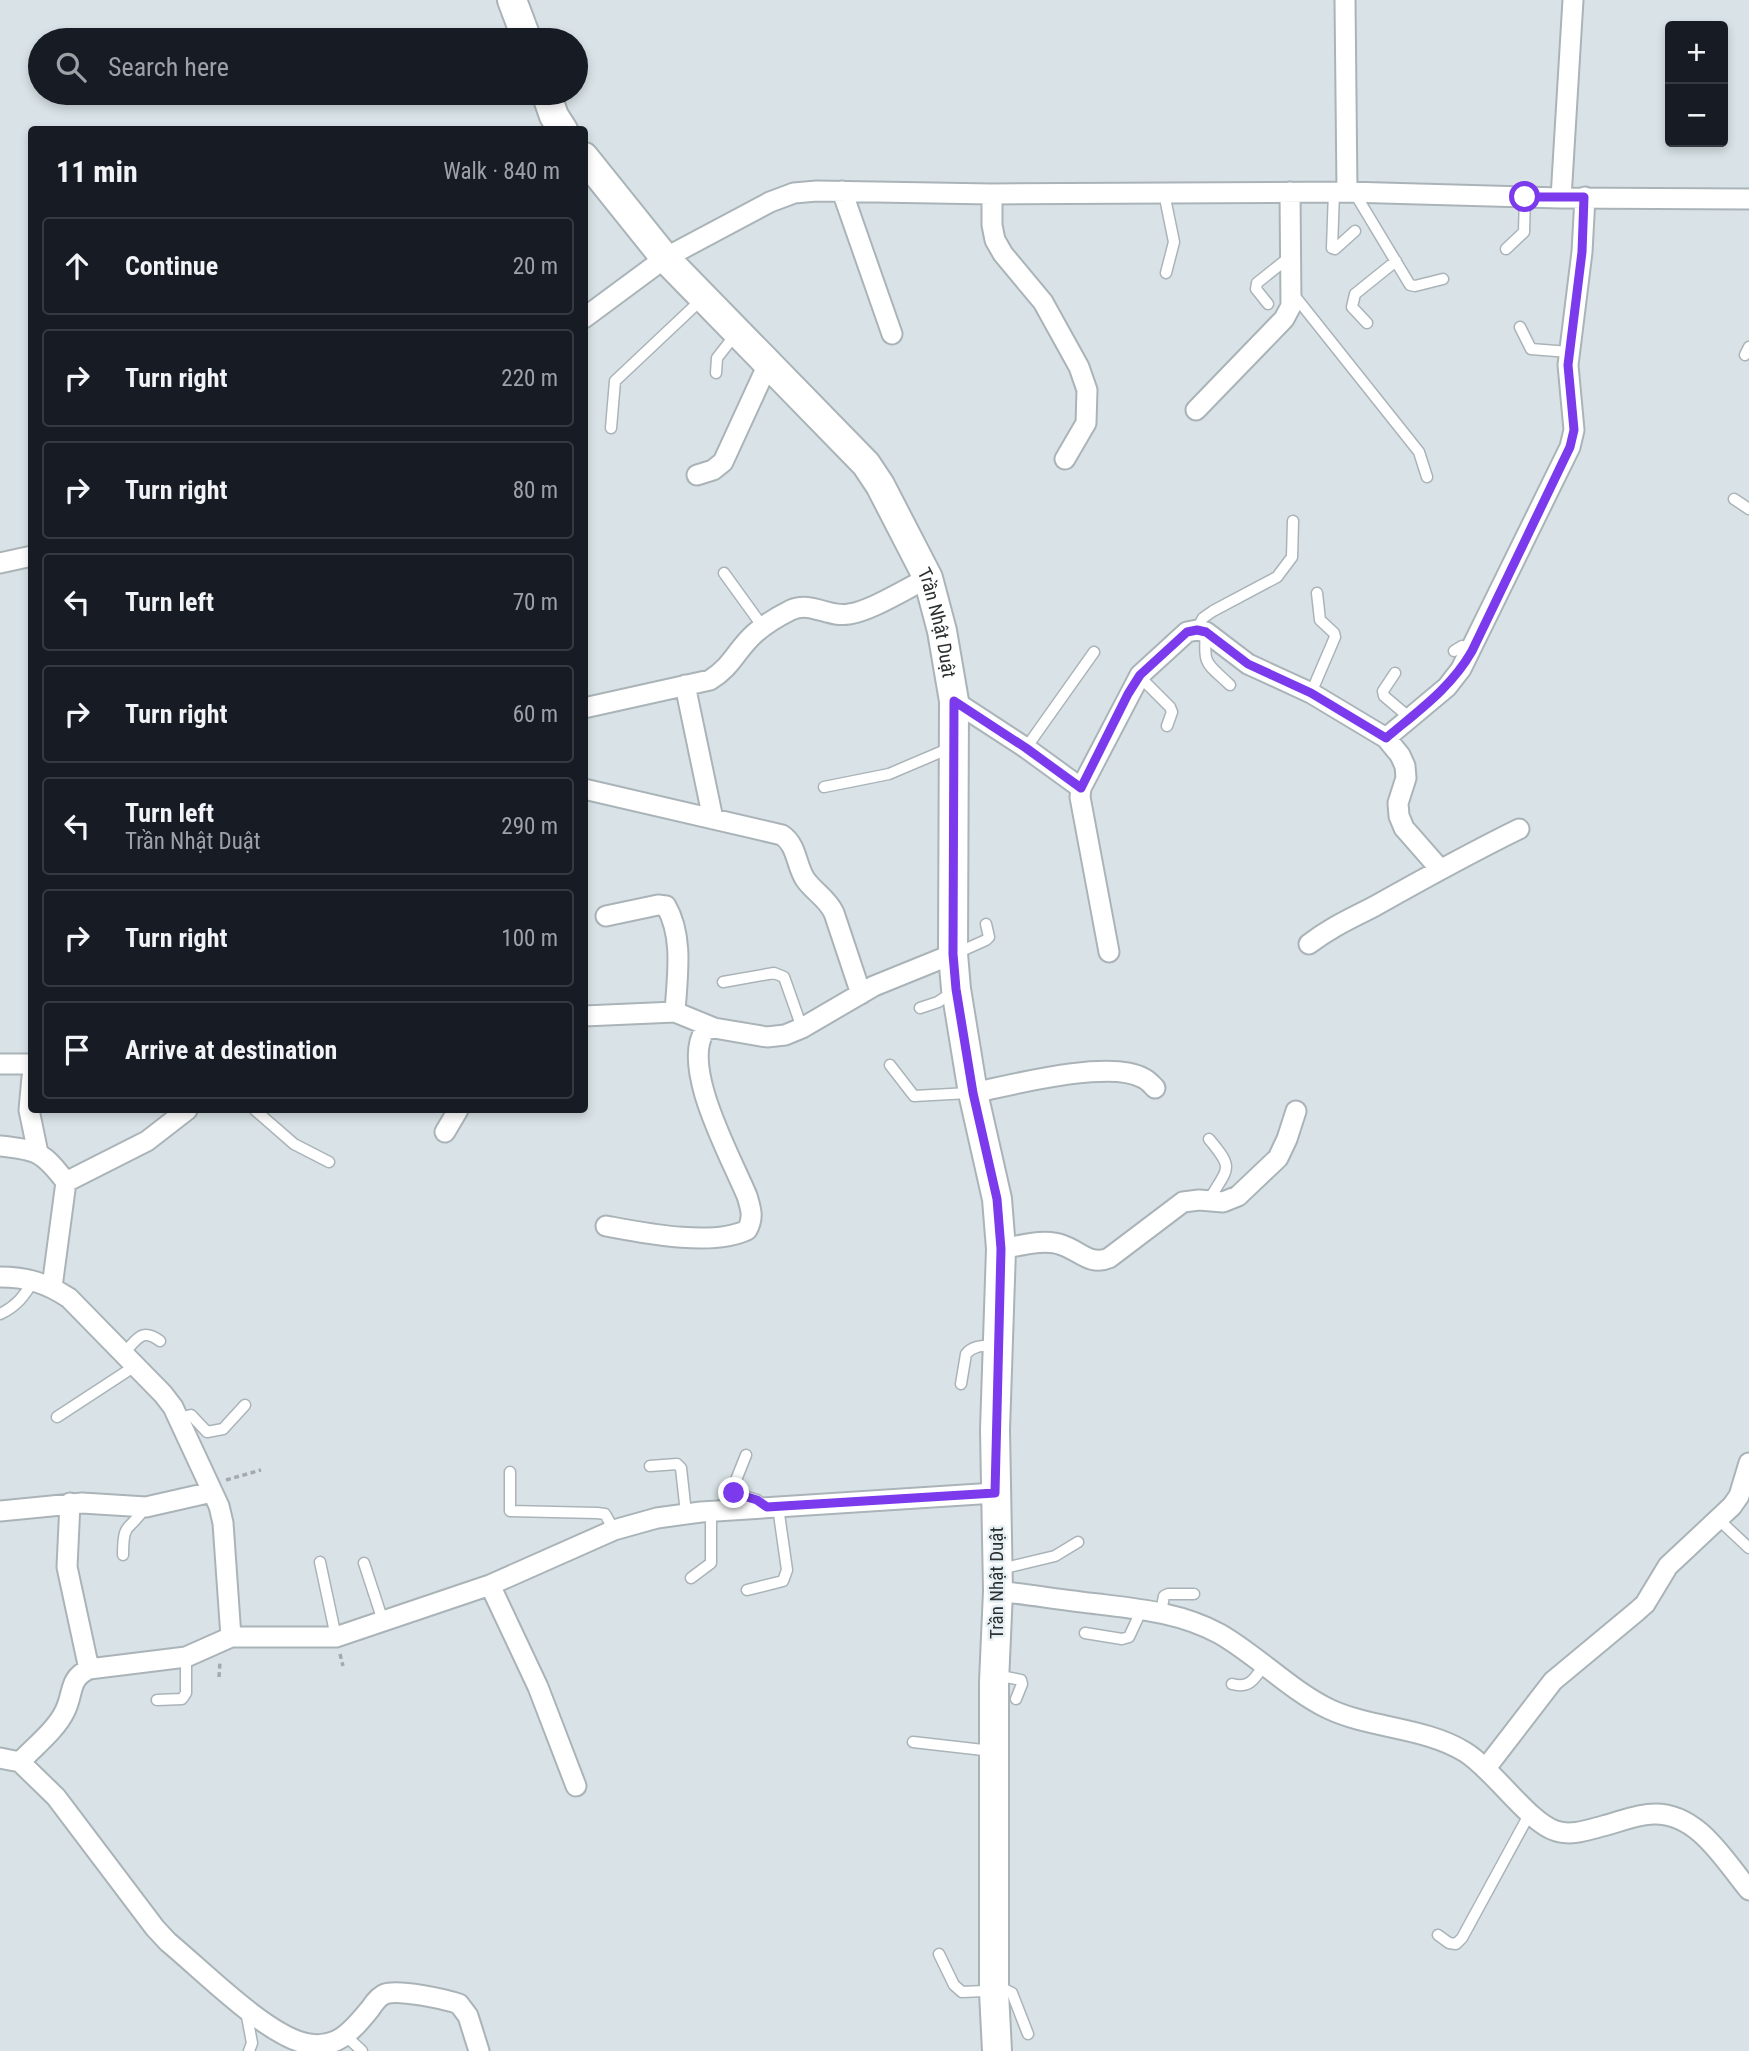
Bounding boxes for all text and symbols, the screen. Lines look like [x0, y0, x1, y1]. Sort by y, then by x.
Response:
map controls [1665, 21, 1728, 147]
button: + [1665, 21, 1728, 84]
search box [28, 28, 588, 105]
icon: search [52, 48, 90, 86]
text: Search here [108, 52, 229, 82]
button: − [1665, 84, 1728, 147]
text: 11 min [56, 154, 138, 189]
text: Walk · 840 m [443, 158, 560, 185]
route start [1509, 181, 1540, 212]
icon: ahead [58, 247, 96, 285]
text: Continue [125, 251, 218, 281]
text: 20 m [513, 253, 558, 280]
icon: right [58, 359, 96, 397]
text: Turn right [125, 363, 227, 393]
text: 220 m [501, 365, 558, 392]
icon: right [58, 471, 96, 509]
text: Turn right [125, 475, 227, 505]
text: 80 m [513, 477, 558, 504]
street label: Trần Nhật Duật [913, 564, 961, 679]
icon: left [58, 583, 96, 621]
text: Turn left [125, 587, 214, 617]
text: 70 m [513, 589, 558, 616]
icon: right [58, 695, 96, 733]
text: Turn right [125, 699, 227, 729]
text: 60 m [513, 701, 558, 728]
text: Turn left [125, 798, 214, 828]
icon: left [58, 807, 96, 845]
text: 290 m [501, 813, 558, 840]
text: Trần Nhật Duật [125, 828, 261, 855]
icon: right [58, 919, 96, 957]
text: Turn right [125, 923, 227, 953]
text: 100 m [501, 925, 558, 952]
icon: arrive [58, 1031, 96, 1069]
text: Arrive at destination [125, 1035, 337, 1065]
route end [718, 1477, 749, 1508]
street label: Trần Nhật Duật [985, 1527, 1008, 1639]

